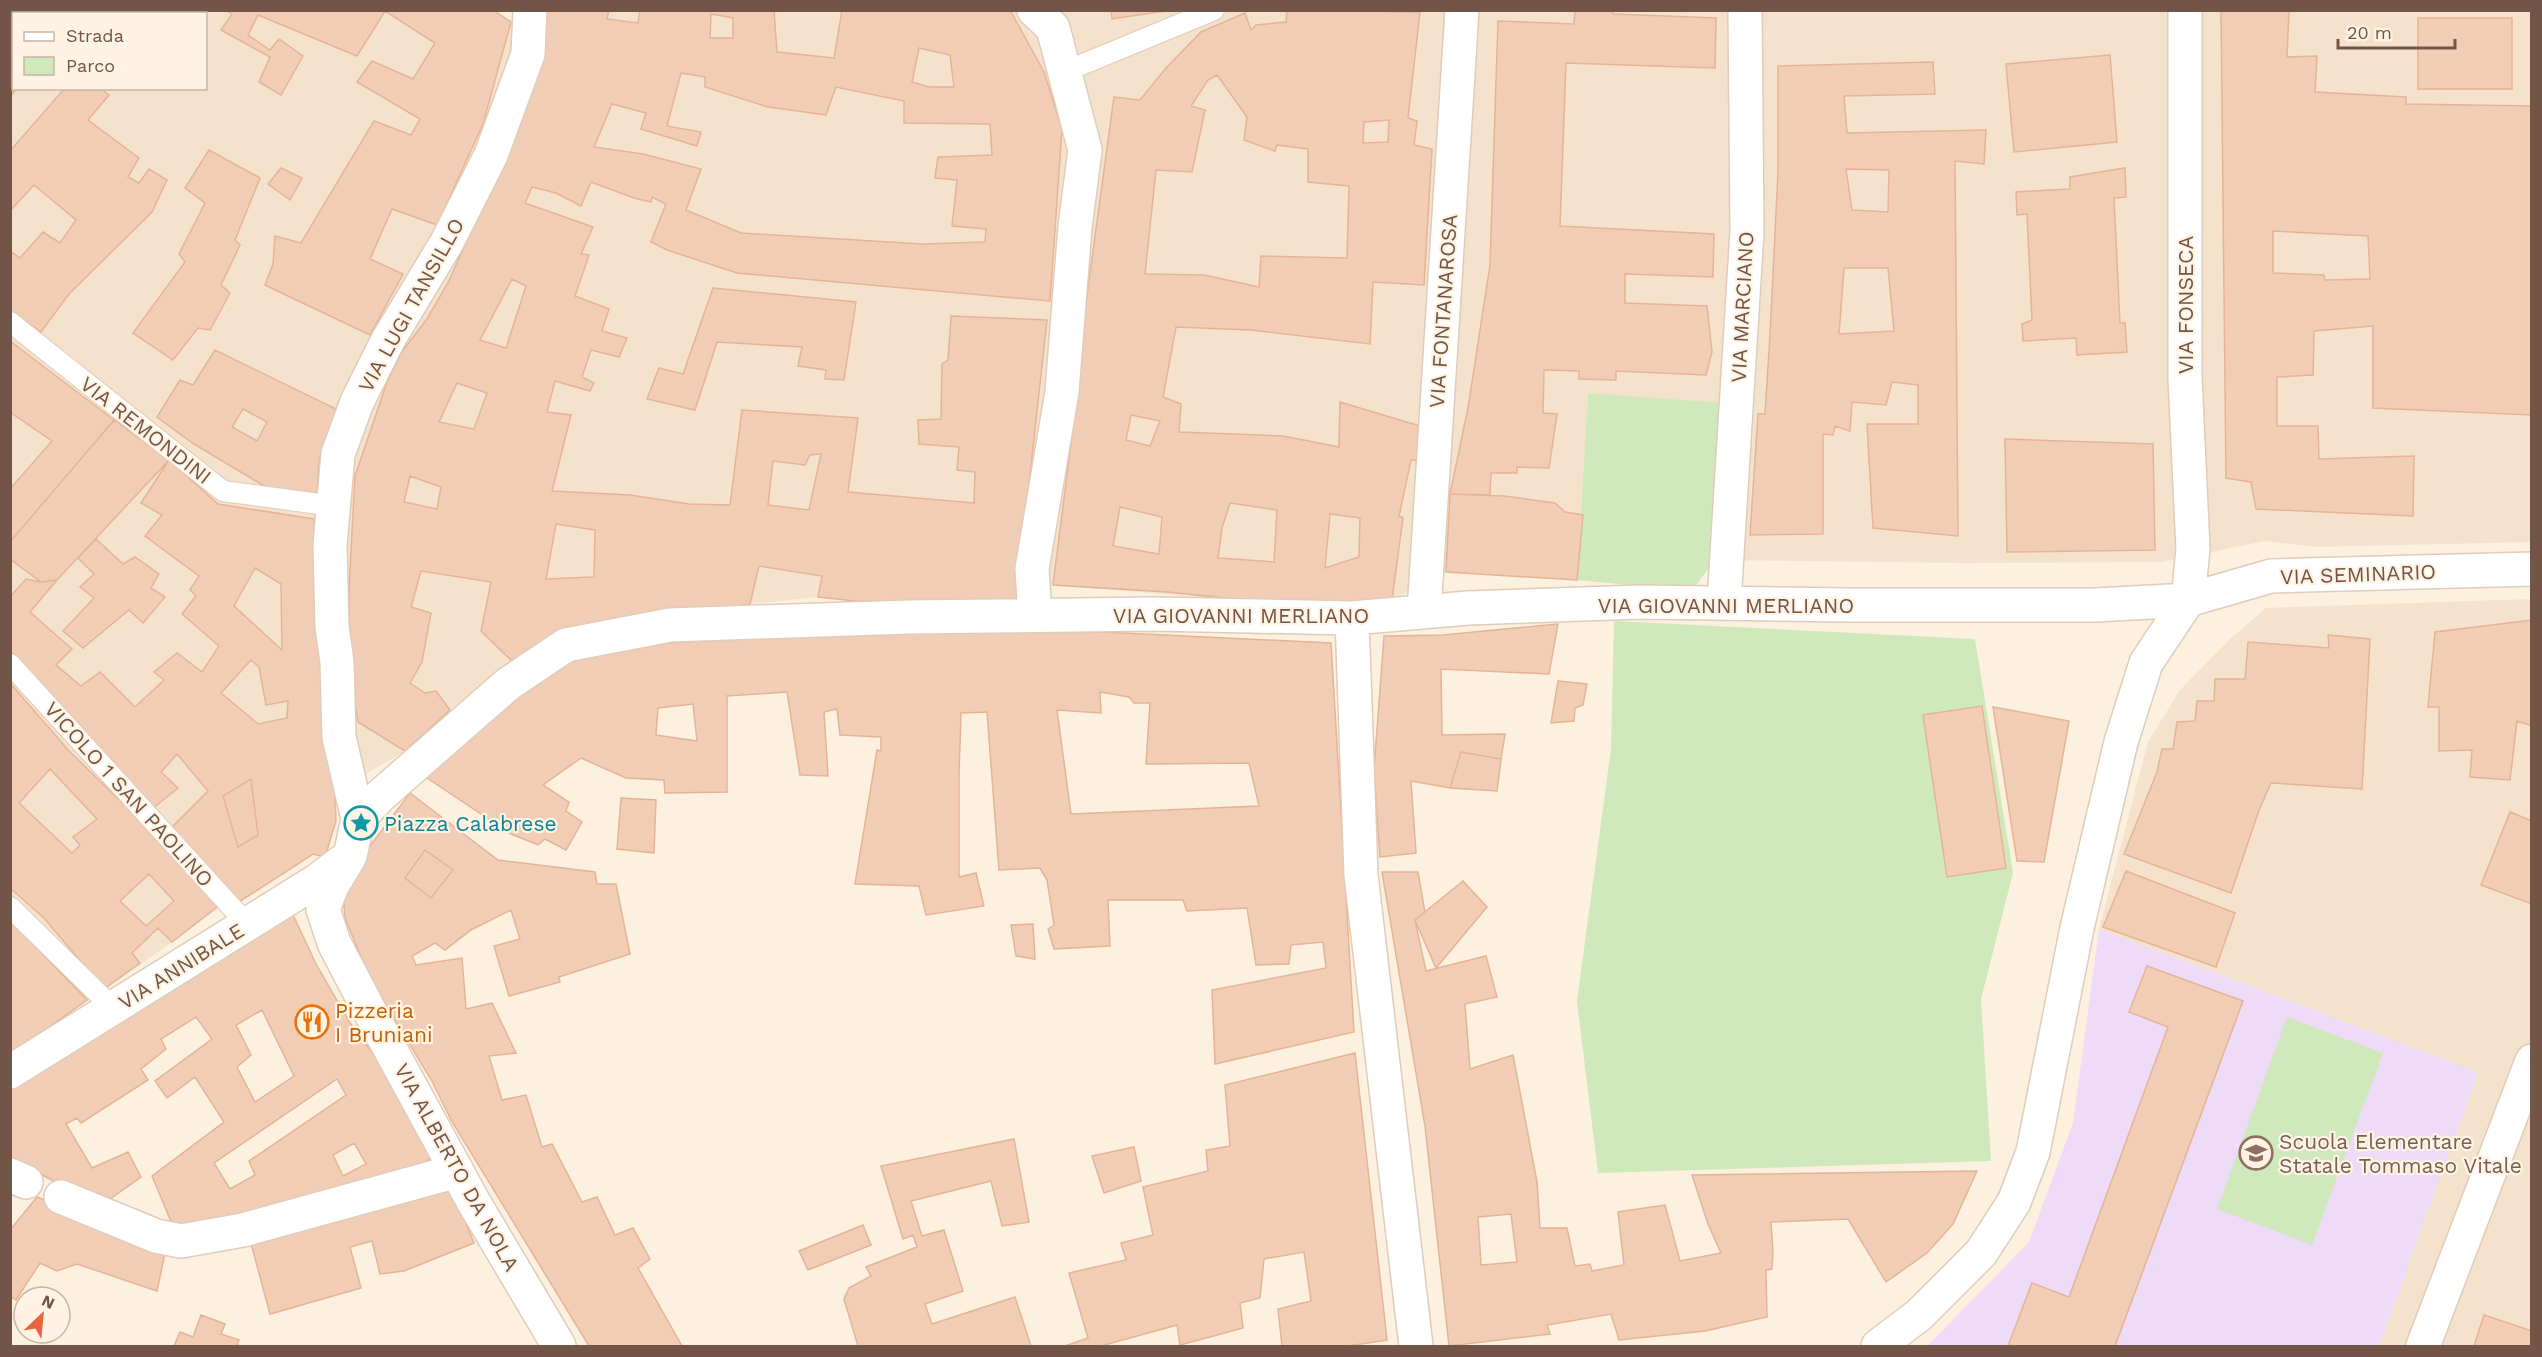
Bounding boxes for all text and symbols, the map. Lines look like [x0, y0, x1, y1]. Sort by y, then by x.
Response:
legend [12, 12, 207, 90]
scale bar [2338, 12, 2455, 50]
text: 20 m [2347, 22, 2392, 43]
text: Strada [66, 25, 124, 46]
text: Parco [66, 55, 115, 76]
street label: VIA FONTANAROSA [1424, 213, 1462, 409]
street label: VIA LUGI TANSILLO [353, 214, 469, 396]
street label: VIA MARCIANO [1726, 231, 1758, 383]
street label: VIA FONSECA [2173, 236, 2198, 374]
street label: VIA REMONDINI [75, 371, 217, 489]
street label: VIA SEMINARIO [2280, 559, 2436, 589]
street label: VIA GIOVANNI MERLIANO [1598, 593, 1854, 618]
street label: VIA GIOVANNI MERLIANO [1113, 603, 1369, 628]
street label: VICOLO 1 SAN PAOLINO [39, 696, 219, 892]
place icon: Piazza Calabrese [343, 805, 379, 841]
place label: Piazza Calabrese [384, 811, 557, 836]
street label: VIA ANNIBALE [114, 917, 248, 1015]
place label: Pizzeria I Bruniani [335, 998, 433, 1047]
restaurant icon: Pizzeria I Bruniani [294, 1004, 330, 1040]
street label: VIA ALBERTO DA NOLA [389, 1059, 525, 1275]
place label: Scuola Elementare Statale Tommaso Vitale [2279, 1129, 2522, 1178]
school or university icon: Scuola Elementare Statale Tommaso Vitale [2238, 1135, 2274, 1171]
north arrow [12, 1285, 72, 1345]
text: N [39, 1291, 58, 1313]

